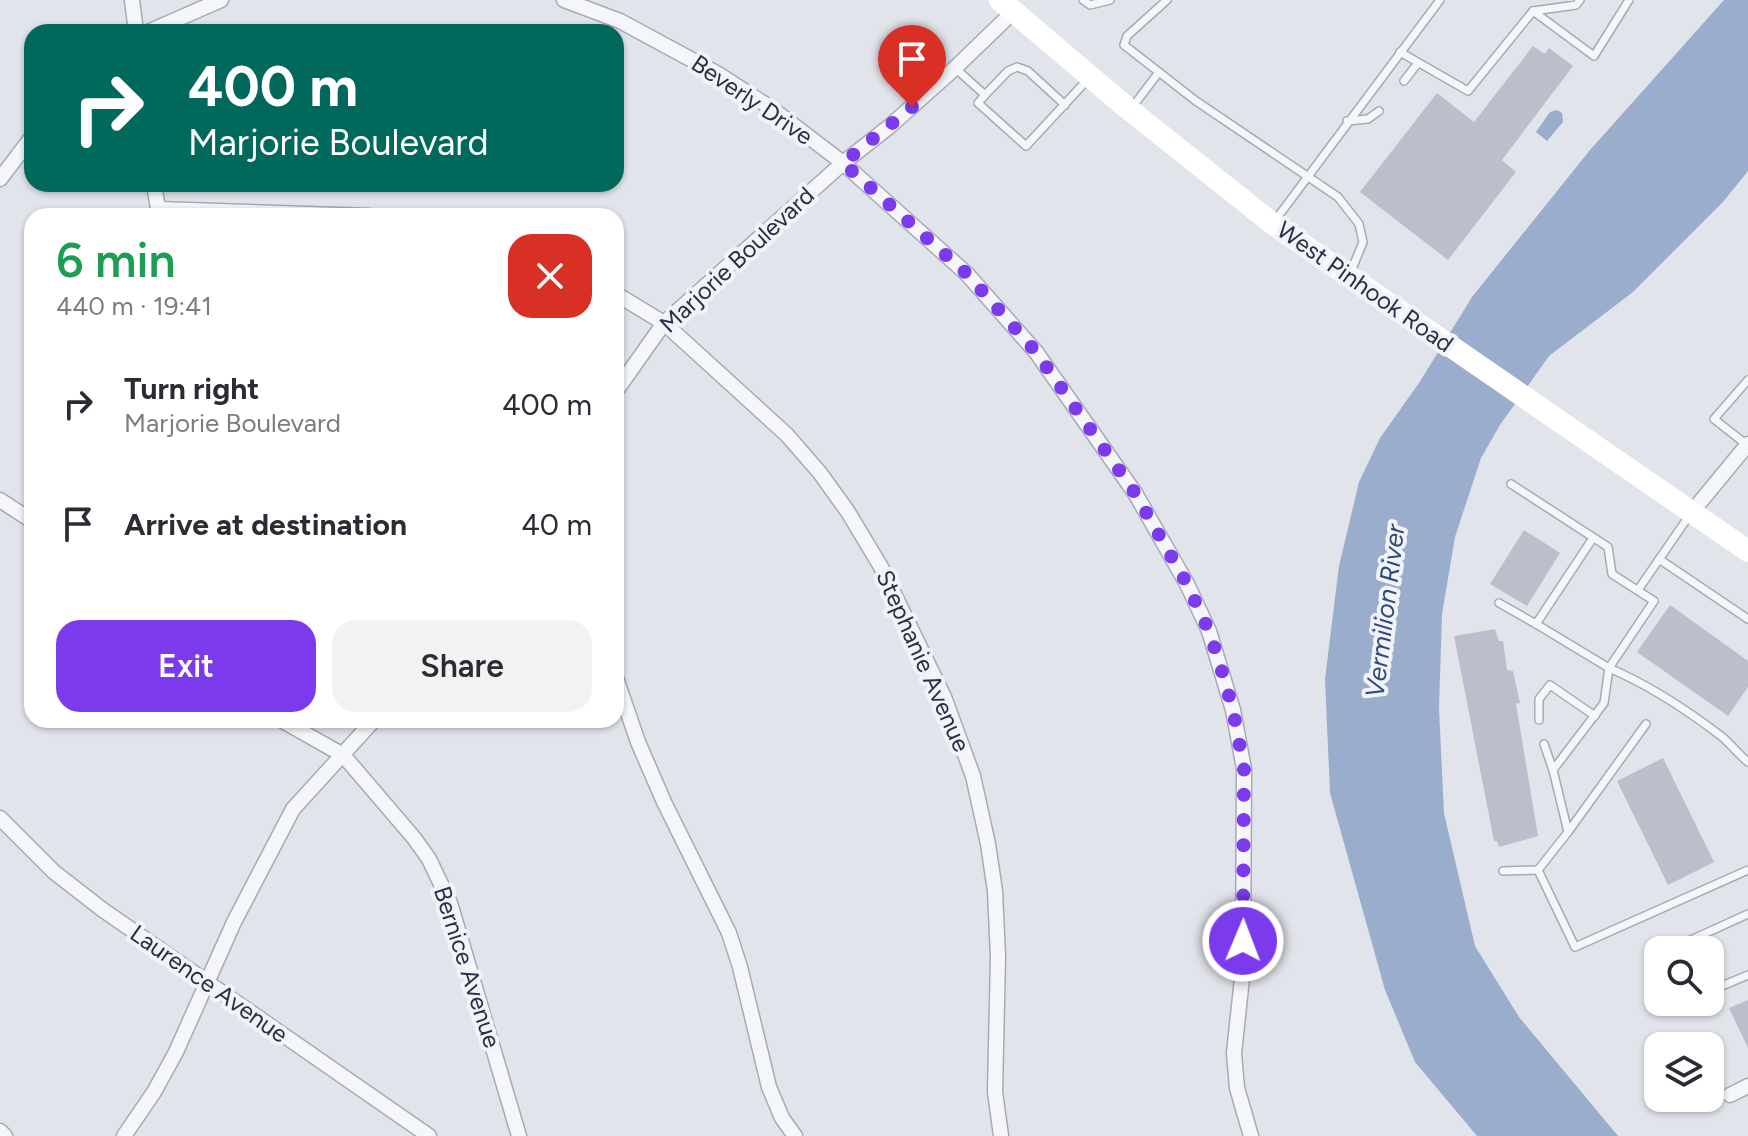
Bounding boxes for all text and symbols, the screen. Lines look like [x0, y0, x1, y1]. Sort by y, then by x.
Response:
pin [878, 25, 946, 107]
icon: arrive [890, 37, 934, 81]
street label: Beverly Drive [686, 48, 819, 151]
text: 400 m [188, 53, 358, 120]
icon: right [56, 56, 160, 160]
text: Marjorie Boulevard [188, 121, 489, 164]
street label: Marjorie Boulevard [653, 181, 820, 339]
street label: West Pinhook Road [1272, 215, 1459, 358]
text: 6 min [56, 231, 176, 289]
button: close [508, 234, 592, 318]
text: 440 m · 19:41 [56, 290, 212, 322]
text: Turn right [124, 370, 259, 407]
icon: right [56, 382, 100, 426]
text: 400 m [502, 386, 592, 423]
text: Marjorie Boulevard [124, 407, 341, 439]
icon: arrive [56, 502, 100, 546]
text: Arrive at destination [124, 506, 407, 543]
text: 40 m [521, 506, 592, 543]
water label: Vermilion River [1358, 521, 1412, 700]
street label: Stephanie Avenue [870, 565, 977, 756]
button: Exit [56, 620, 316, 712]
button: Share [332, 620, 592, 712]
street label: Bernice Avenue [428, 882, 507, 1051]
position arrow [1201, 899, 1285, 983]
street label: Laurence Avenue [125, 918, 294, 1049]
map controls [1644, 936, 1724, 1112]
button: search [1644, 936, 1724, 1016]
button: layers [1644, 1032, 1724, 1112]

